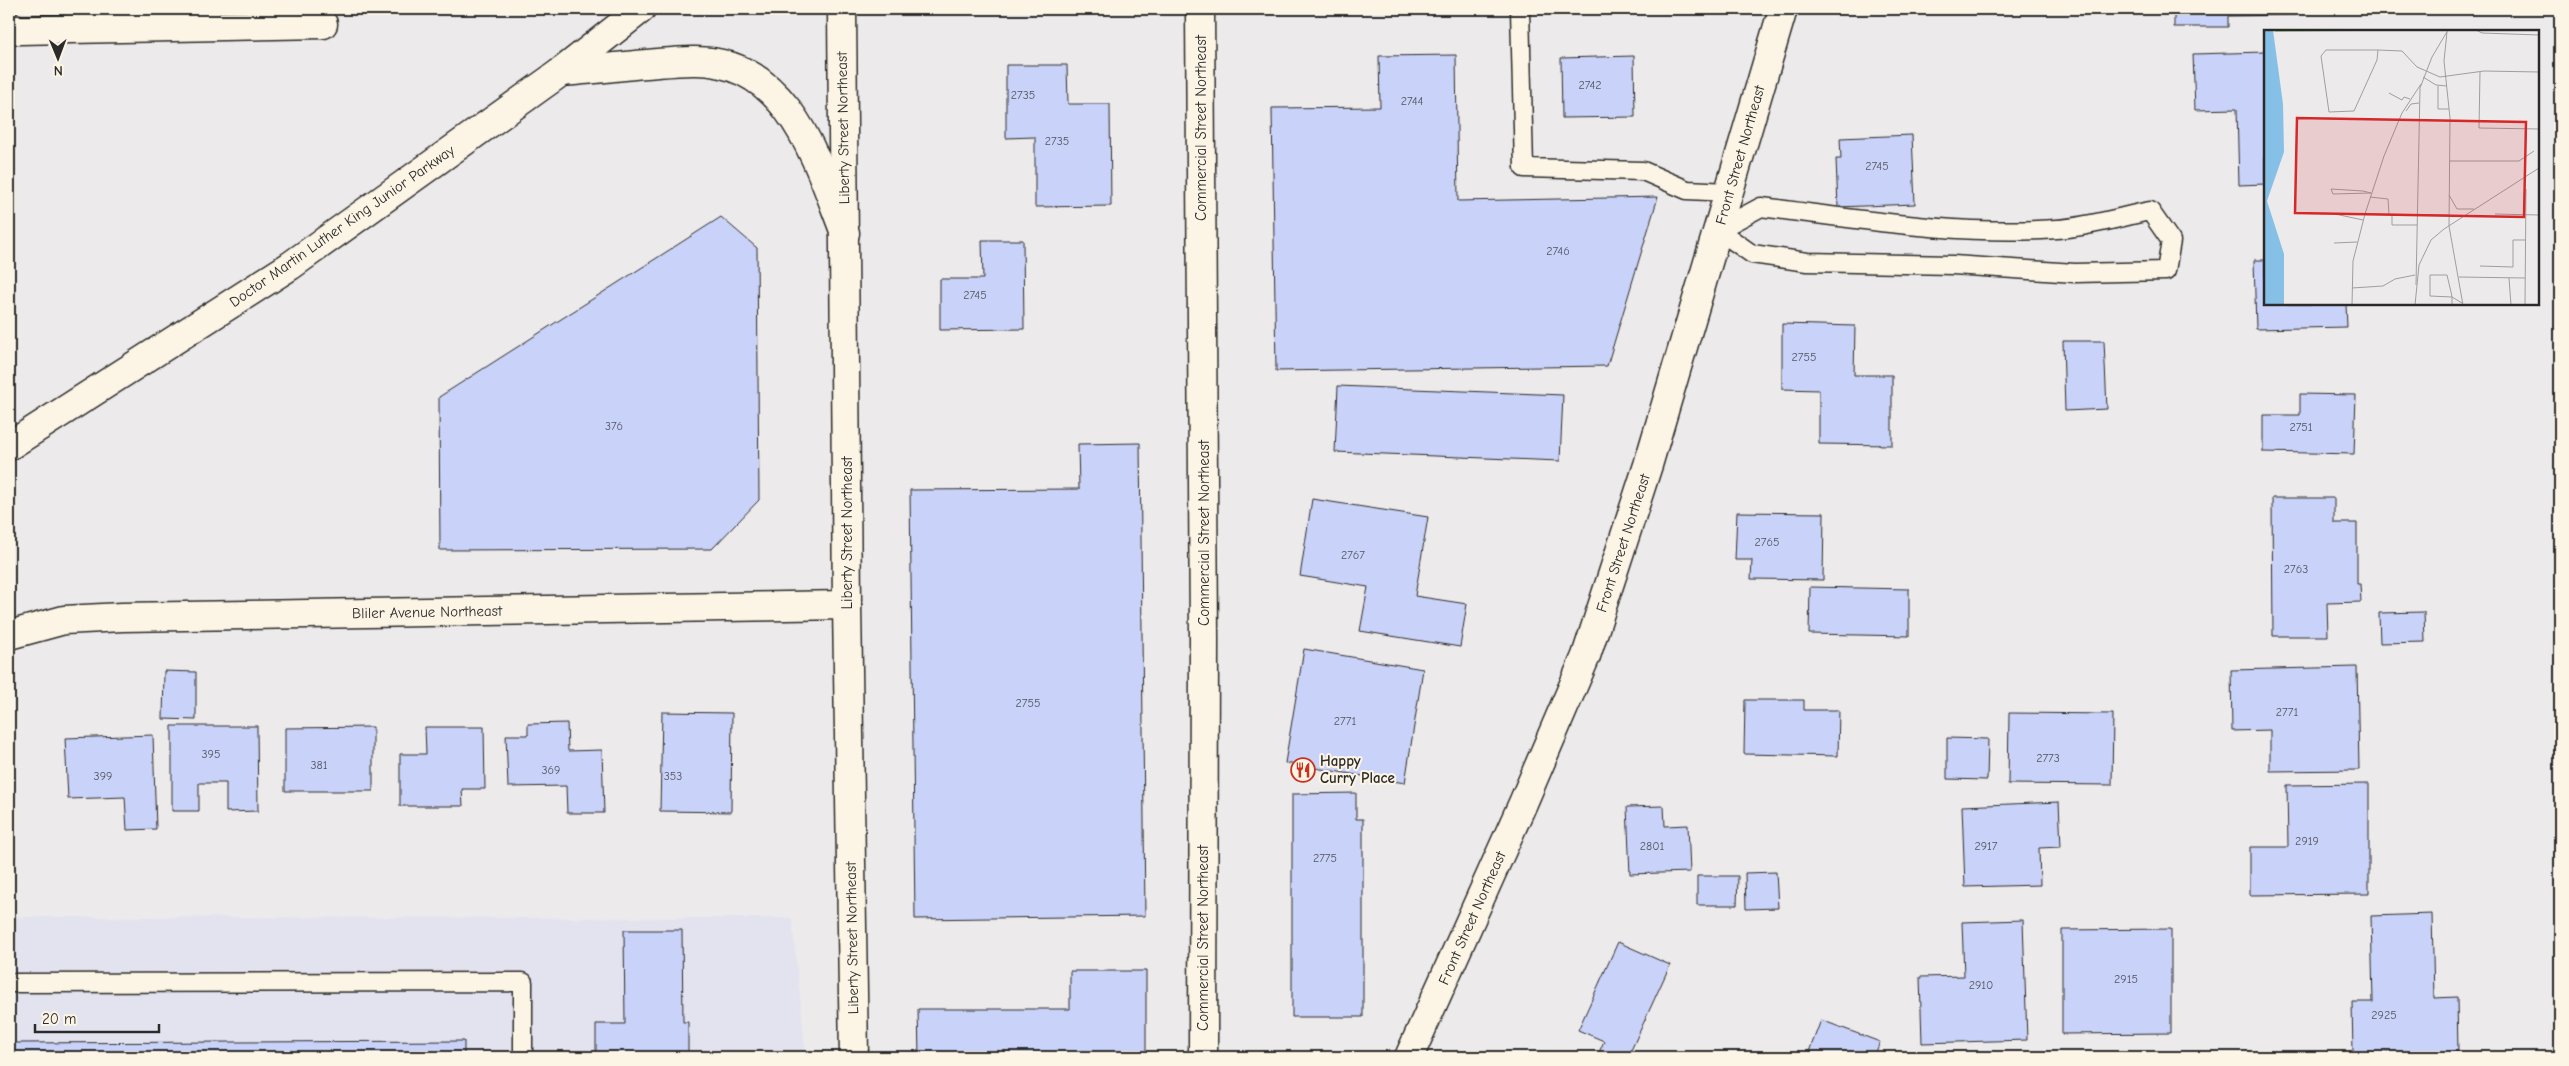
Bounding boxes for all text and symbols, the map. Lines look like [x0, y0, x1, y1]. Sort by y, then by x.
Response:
inset map [2264, 30, 2539, 305]
north arrow [32, 32, 82, 82]
street label: Commercial Street Northeast [1192, 34, 1210, 221]
street label: Liberty Street Northeast [833, 51, 853, 205]
text: N [54, 62, 63, 79]
house number: 2742 [1578, 78, 1602, 92]
street label: Front Street Northeast [1711, 82, 1769, 227]
house number: 2735 [1011, 88, 1035, 102]
house number: 2744 [1401, 94, 1423, 108]
house number: 2735 [1045, 134, 1069, 148]
street label: Doctor Martin Luther King Junior Parkway [226, 141, 458, 311]
house number: 2745 [1865, 159, 1889, 173]
house number: 2746 [1546, 244, 1570, 258]
house number: 2745 [963, 288, 987, 302]
house number: 2755 [1792, 350, 1816, 364]
house number: 376 [605, 419, 623, 433]
house number: 2751 [2289, 420, 2313, 434]
street label: Commercial Street Northeast [1195, 439, 1213, 626]
street label: Liberty Street Northeast [838, 456, 856, 609]
street label: Front Street Northeast [1592, 471, 1654, 614]
house number: 2765 [1755, 535, 1779, 549]
house number: 2767 [1341, 548, 1365, 562]
house number: 2763 [2284, 562, 2308, 576]
street label: Bliler Avenue Northeast [352, 602, 503, 622]
house number: 2755 [1016, 696, 1040, 710]
house number: 2771 [2276, 705, 2298, 719]
house number: 2771 [1334, 714, 1356, 728]
house number: 395 [202, 747, 220, 761]
house number: 2773 [2036, 751, 2060, 765]
place label: Happy Curry Place [1320, 752, 1395, 787]
restaurant icon: Happy Curry Place [1290, 757, 1316, 783]
house number: 381 [310, 758, 328, 772]
house number: 369 [542, 763, 560, 777]
house number: 399 [94, 769, 112, 783]
house number: 353 [664, 769, 682, 783]
house number: 2919 [2295, 834, 2319, 848]
house number: 2801 [1640, 839, 1664, 853]
house number: 2917 [1974, 839, 1998, 853]
street label: Commercial Street Northeast [1194, 844, 1212, 1031]
street label: Front Street Northeast [1434, 848, 1510, 988]
house number: 2775 [1313, 851, 1337, 865]
street label: Liberty Street Northeast [842, 861, 862, 1015]
house number: 2915 [2114, 972, 2138, 986]
house number: 2910 [1969, 978, 1993, 992]
scale bar [35, 1001, 159, 1033]
house number: 2925 [2371, 1008, 2397, 1022]
text: 20 m [42, 1010, 76, 1028]

